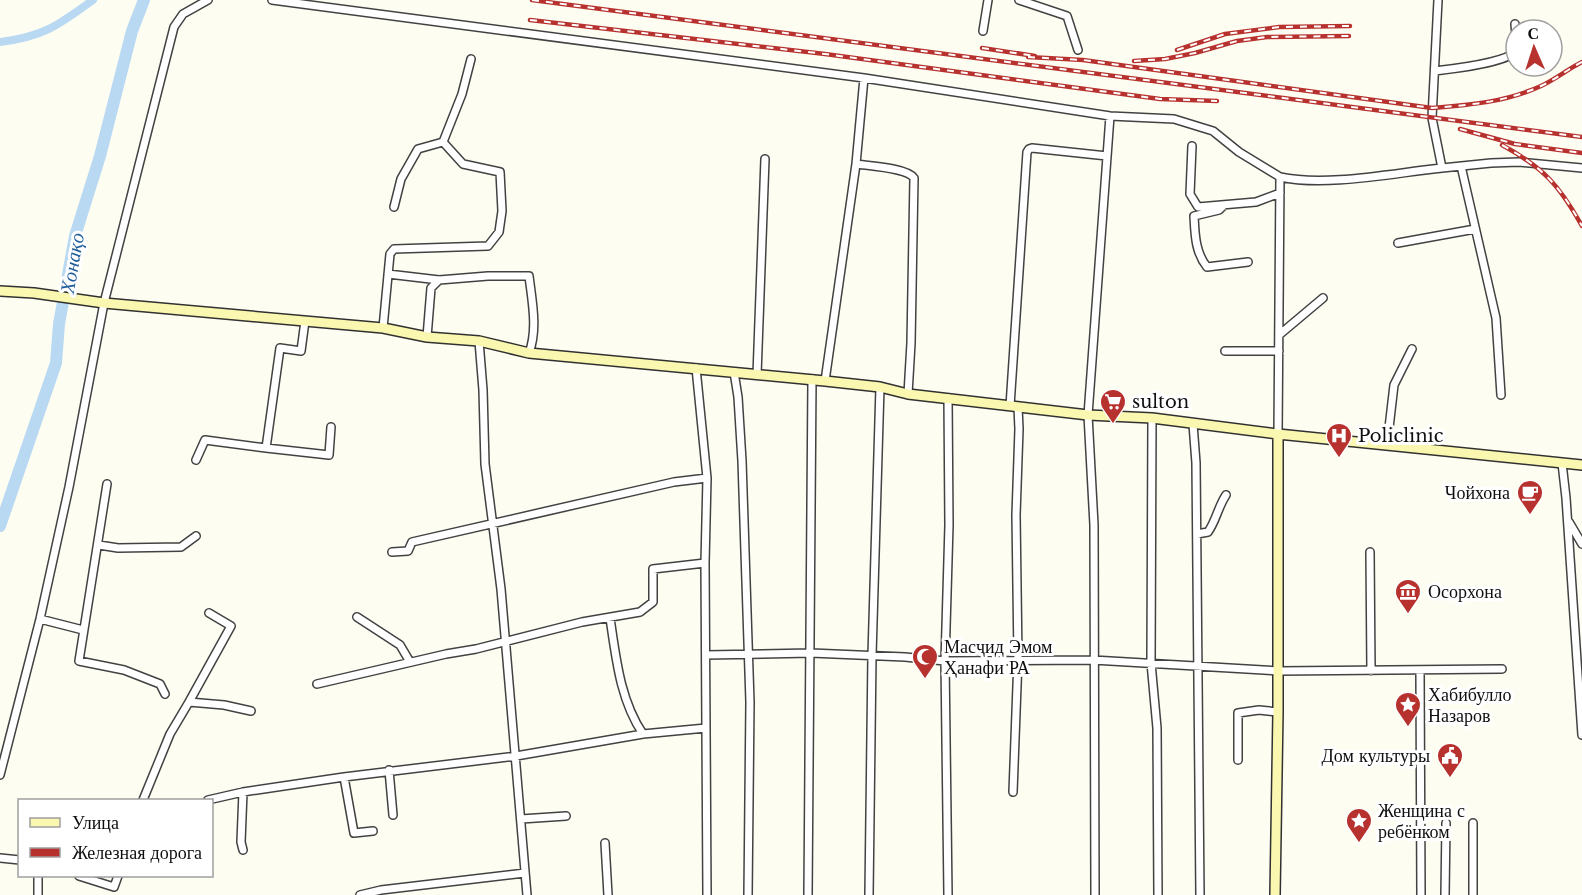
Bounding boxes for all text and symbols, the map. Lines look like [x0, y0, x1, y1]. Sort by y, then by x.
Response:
north arrow [1504, 18, 1564, 78]
text: С [1527, 23, 1540, 43]
water label: Хонақо [55, 231, 89, 296]
supermarket icon: sulton [1098, 387, 1128, 425]
place label: sulton [1132, 391, 1189, 413]
hospital icon: Policlinic [1324, 421, 1354, 459]
place label: Policlinic [1358, 425, 1444, 447]
cafe icon: Чойхона [1515, 478, 1545, 516]
place label: Чойхона [1445, 482, 1510, 504]
museum icon: Осорхона [1393, 577, 1423, 615]
place label: Осорхона [1428, 581, 1502, 603]
place label: Масҷид Эмом Ҳанафи РА [944, 636, 1052, 679]
mosque icon: Масҷид Эмом Ҳанафи РА [910, 642, 940, 680]
place label: Хабибулло Назаров [1428, 684, 1511, 727]
place icon: Хабибулло Назаров [1393, 690, 1423, 728]
public building icon: Дом культуры [1435, 741, 1465, 779]
place label: Дом культуры [1322, 745, 1430, 767]
legend [18, 799, 213, 877]
place label: Женщина с ребёнком [1378, 800, 1465, 843]
place icon: Женщина с ребёнком [1344, 806, 1374, 844]
text: Улица [72, 812, 119, 834]
text: Железная дорога [72, 842, 202, 864]

